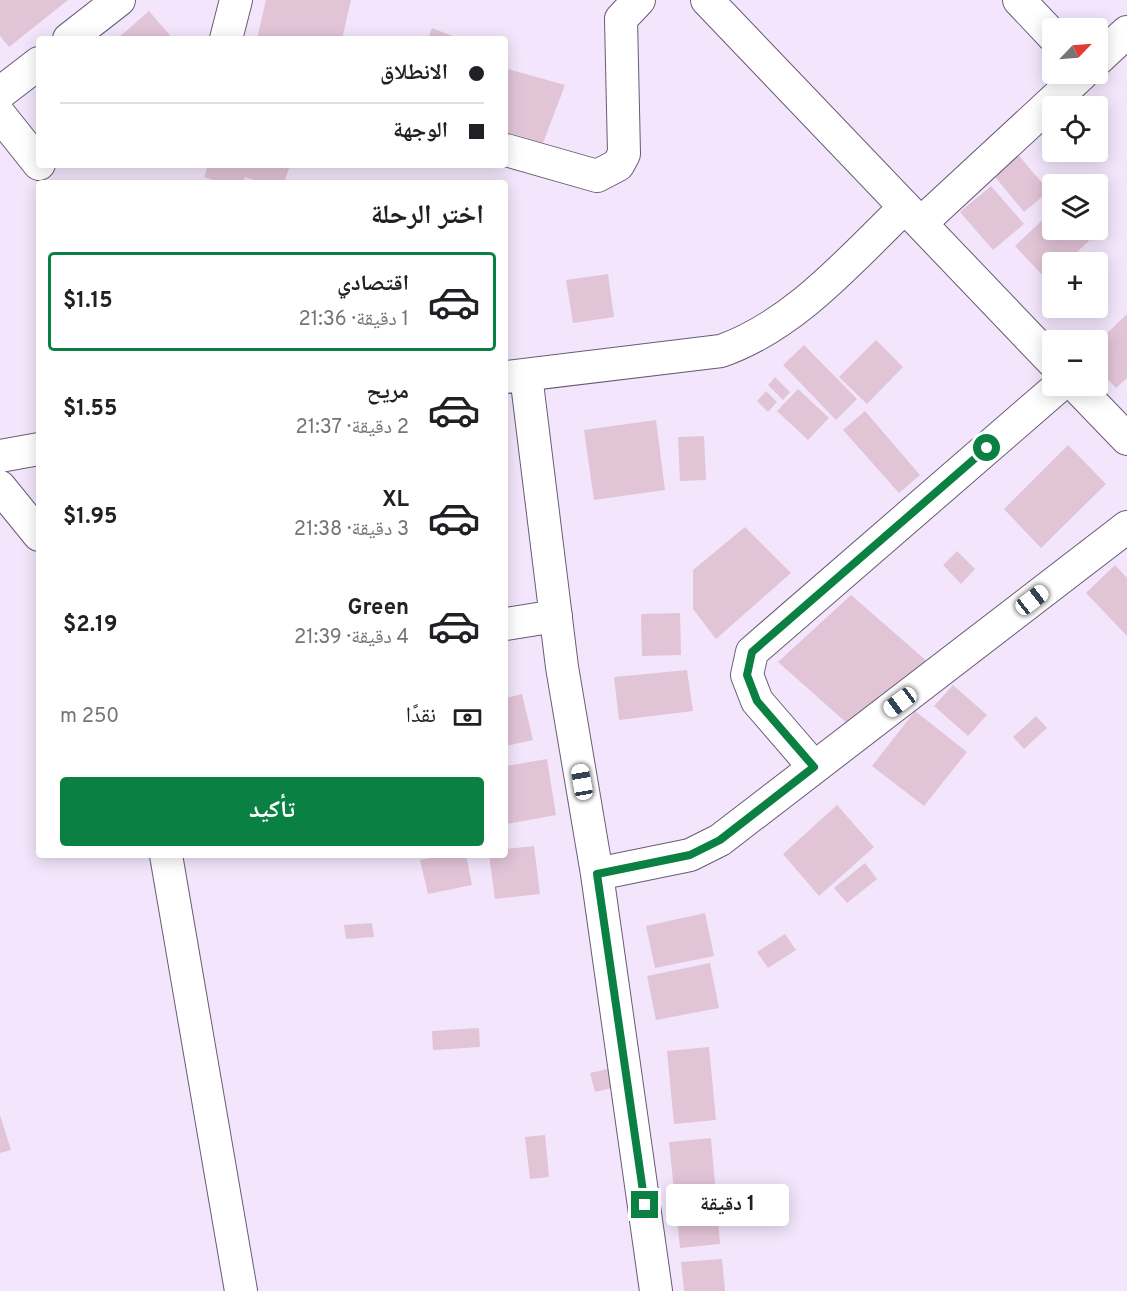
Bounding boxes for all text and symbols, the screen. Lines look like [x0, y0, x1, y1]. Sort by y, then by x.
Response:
north arrow [1042, 18, 1108, 84]
map controls [1042, 18, 1108, 396]
text: الانطلاق [380, 60, 448, 87]
button: locate [1042, 96, 1108, 162]
text: الوجهة [393, 118, 448, 145]
button: layers [1042, 174, 1108, 240]
text: اختر الرحلة [371, 199, 484, 233]
button: + [1042, 252, 1108, 318]
text: اقتصادي [337, 271, 409, 298]
icon: car [427, 275, 481, 329]
text: $1.15 [63, 288, 113, 315]
text: 1 دقيقة · 21:36 [299, 307, 409, 333]
button: − [1042, 330, 1108, 396]
text: مريح [366, 379, 409, 406]
icon: car [427, 383, 481, 437]
text: $1.55 [63, 396, 117, 423]
text: 2 دقيقة · 21:37 [296, 415, 409, 441]
route start [973, 434, 1000, 461]
text: XL [382, 487, 409, 514]
icon: car [427, 491, 481, 545]
text: $1.95 [63, 504, 118, 531]
text: 3 دقيقة · 21:38 [294, 517, 409, 543]
car [1012, 582, 1052, 618]
text: Green [347, 595, 409, 622]
icon: car [427, 599, 481, 653]
text: $2.19 [63, 612, 117, 639]
text: 4 دقيقة · 21:39 [294, 625, 409, 651]
car [880, 684, 920, 720]
icon: cash [451, 701, 484, 734]
text: نقدًا [406, 703, 436, 730]
text: 250 m [60, 704, 119, 730]
car [570, 763, 594, 801]
button: تأكيد [60, 777, 484, 846]
callout: 1 دقيقة [666, 1184, 789, 1226]
route end [631, 1191, 658, 1218]
text: 1 دقيقة [700, 1192, 755, 1218]

